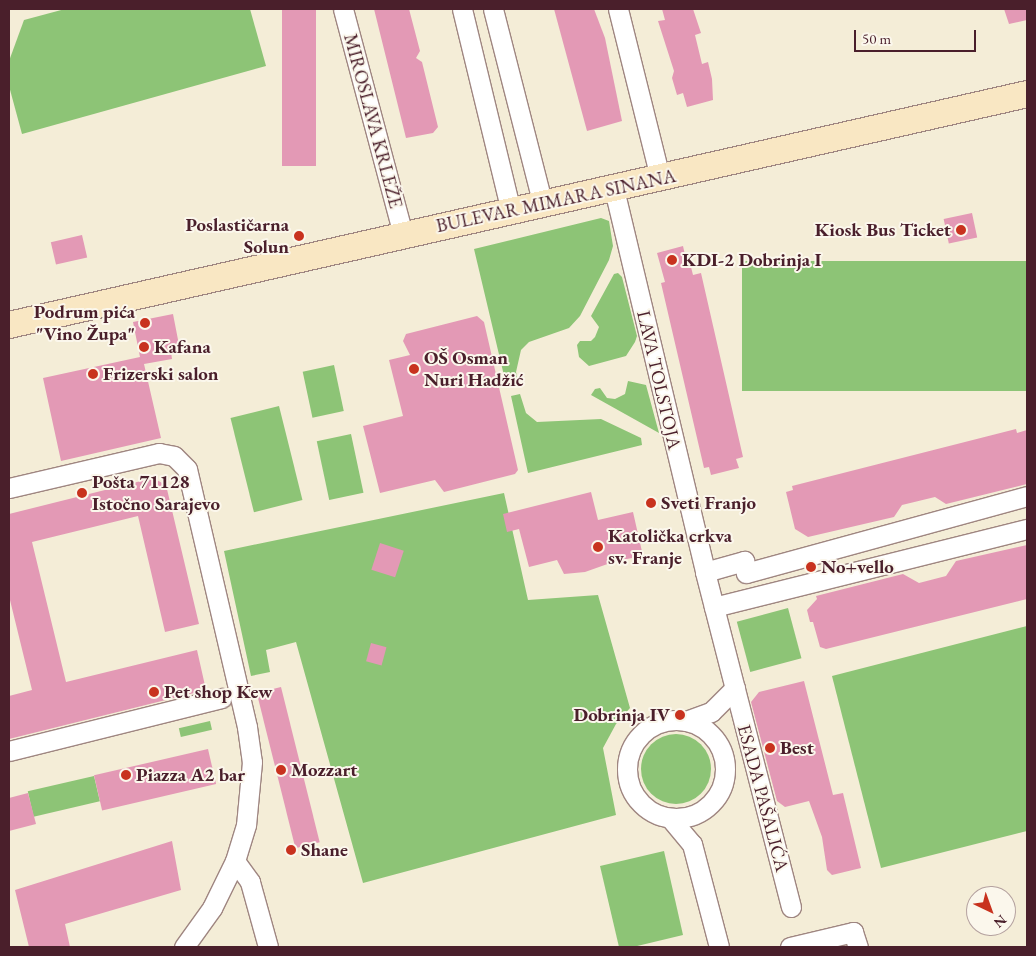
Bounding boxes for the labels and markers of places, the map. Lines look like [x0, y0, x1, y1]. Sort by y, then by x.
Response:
place label: Poslastičarna Solun [186, 214, 289, 258]
place label: Kiosk Bus Ticket [815, 219, 951, 241]
marker: Kiosk Bus Ticket [955, 224, 967, 236]
marker: Poslastičarna Solun [293, 230, 305, 242]
place label: KDI-2 Dobrinja I [682, 249, 821, 271]
marker: KDI-2 Dobrinja I [666, 254, 678, 266]
place label: Podrum pića "Vino Župa" [34, 301, 135, 345]
marker: Podrum pića "Vino Župa" [139, 317, 151, 329]
place label: Kafana [154, 336, 211, 358]
marker: Kafana [138, 341, 150, 353]
place label: OŠ Osman Nuri Hadžić [424, 347, 524, 391]
place label: Frizerski salon [103, 363, 219, 385]
marker: OŠ Osman Nuri Hadžić [408, 363, 420, 375]
marker: Frizerski salon [87, 368, 99, 380]
place label: Pošta 71128 Istočno Sarajevo [92, 471, 220, 515]
marker: Pošta 71128 Istočno Sarajevo [76, 487, 88, 499]
place label: Sveti Franjo [661, 492, 756, 514]
marker: Sveti Franjo [645, 497, 657, 509]
place label: Katolička crkva sv. Franje [608, 525, 732, 569]
marker: Katolička crkva sv. Franje [592, 541, 604, 553]
place label: No+vello [821, 556, 894, 578]
marker: No+vello [805, 561, 817, 573]
place label: Pet shop Kew [164, 681, 273, 703]
marker: Pet shop Kew [148, 686, 160, 698]
place label: Dobrinja IV [574, 704, 670, 726]
marker: Dobrinja IV [674, 709, 686, 721]
place label: Best [780, 737, 814, 759]
marker: Best [764, 742, 776, 754]
place label: Mozzart [291, 759, 357, 781]
place label: Piazza A2 bar [136, 764, 245, 786]
marker: Mozzart [275, 764, 287, 776]
marker: Piazza A2 bar [120, 769, 132, 781]
place label: Shane [301, 839, 348, 861]
marker: Shane [285, 844, 297, 856]

